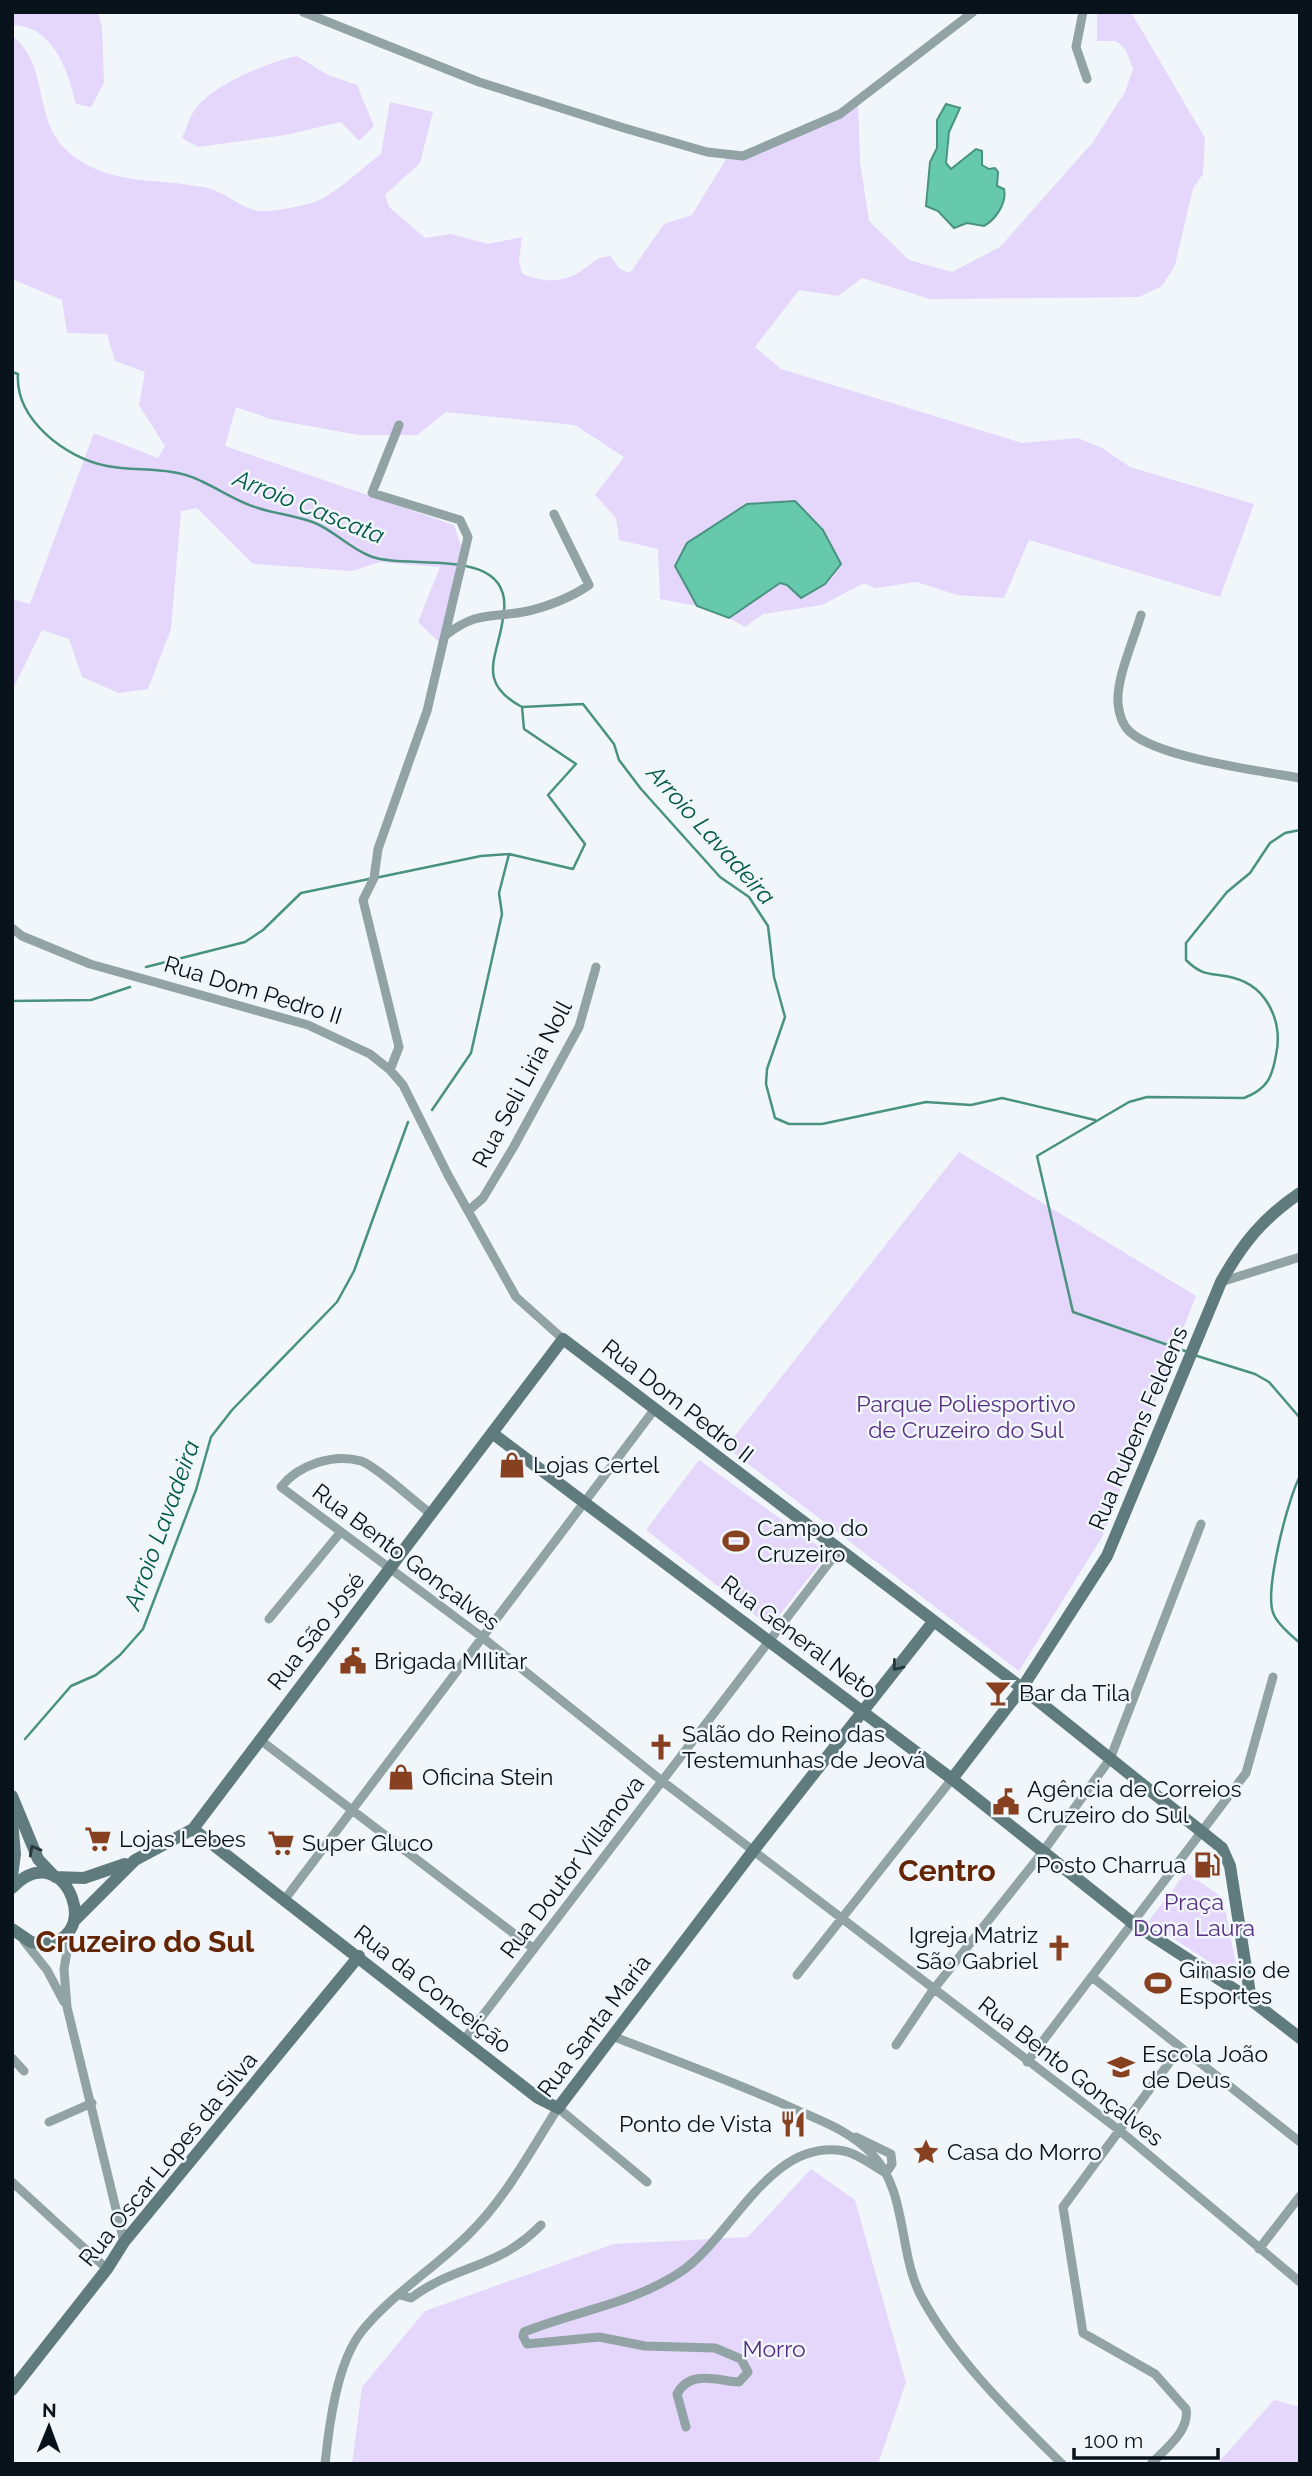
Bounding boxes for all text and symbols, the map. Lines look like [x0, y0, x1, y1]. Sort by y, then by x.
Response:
water label: Arroio Cascata [228, 462, 389, 550]
water label: Arroio Lavadeira [640, 757, 782, 911]
street label: Rua Dom Pedro II [161, 950, 345, 1029]
street label: Rua Seli Liria Noll [466, 995, 577, 1172]
street label: Rua Rubens Feldens [1082, 1322, 1193, 1534]
street label: Rua Dom Pedro II [597, 1333, 759, 1468]
park label: Parque Poliesportivo de Cruzeiro do Sul [856, 1390, 1076, 1443]
water label: Arroio Lavadeira [117, 1436, 206, 1615]
shop icon: Lojas Certel [497, 1450, 527, 1480]
place label: Lojas Certel [533, 1451, 660, 1478]
street label: Rua Bento Gonçalves [307, 1477, 505, 1636]
place label: Campo do Cruzeiro [757, 1514, 868, 1567]
sports icon: Campo do Cruzeiro [721, 1526, 751, 1556]
street label: Rua São José [261, 1567, 370, 1695]
street label: Rua General Neto [716, 1569, 882, 1704]
public building icon: Brigada MIlitar [338, 1646, 368, 1676]
place label: Brigada MIlitar [374, 1647, 527, 1674]
one-way arrow [893, 1659, 906, 1671]
bar icon: Bar da Tila [983, 1678, 1013, 1708]
place label: Bar da Tila [1019, 1679, 1130, 1706]
place label: Salão do Reino das Testemunhas de Jeová [682, 1720, 925, 1773]
church icon: Salão do Reino das Testemunhas de Jeová [646, 1732, 676, 1762]
shop icon: Oficina Stein [386, 1762, 416, 1792]
place label: Oficina Stein [422, 1763, 554, 1790]
street label: Rua Doutor Villanova [494, 1770, 649, 1963]
place label: Agência de Correios Cruzeiro do Sul [1027, 1775, 1242, 1828]
public building icon: Agência de Correios Cruzeiro do Sul [991, 1787, 1021, 1817]
supermarket icon: Lojas Lebes [83, 1824, 113, 1854]
place label: Lojas Lebes [119, 1825, 246, 1852]
supermarket icon: Super Gluco [266, 1828, 296, 1858]
place label: Super Gluco [302, 1829, 433, 1856]
one-way arrow [29, 1845, 42, 1858]
fuel station icon: Posto Charrua [1192, 1850, 1222, 1880]
place label: Posto Charrua [1036, 1851, 1186, 1878]
district label: Centro [898, 1853, 996, 1888]
park label: Praça Dona Laura [1133, 1888, 1255, 1941]
street label: Rua da Conceição [349, 1919, 517, 2058]
place label: Igreja Matriz São Gabriel [909, 1921, 1039, 1974]
district label: Cruzeiro do Sul [36, 1924, 255, 1959]
church icon: Igreja Matriz São Gabriel [1044, 1933, 1074, 1963]
street label: Rua Santa Maria [531, 1949, 656, 2102]
place label: Ginasio de Esportes [1179, 1956, 1290, 2009]
sports icon: Ginasio de Esportes [1143, 1968, 1173, 1998]
street label: Rua Bento Gonçalves [974, 1990, 1169, 2151]
place label: Escola João de Deus [1142, 2040, 1268, 2093]
street label: Rua Oscar Lopes da Silva [73, 2046, 262, 2271]
school or university icon: Escola João de Deus [1106, 2052, 1136, 2082]
restaurant icon: Ponto de Vista [778, 2109, 808, 2139]
place label: Ponto de Vista [619, 2110, 772, 2137]
place icon: Casa do Morro [911, 2137, 941, 2167]
place label: Casa do Morro [947, 2138, 1102, 2165]
park label: Morro [742, 2335, 806, 2362]
north arrow [14, 2392, 84, 2462]
text: N [42, 2399, 57, 2421]
scale bar [1074, 2416, 1218, 2460]
text: 100 m [1084, 2428, 1143, 2453]

